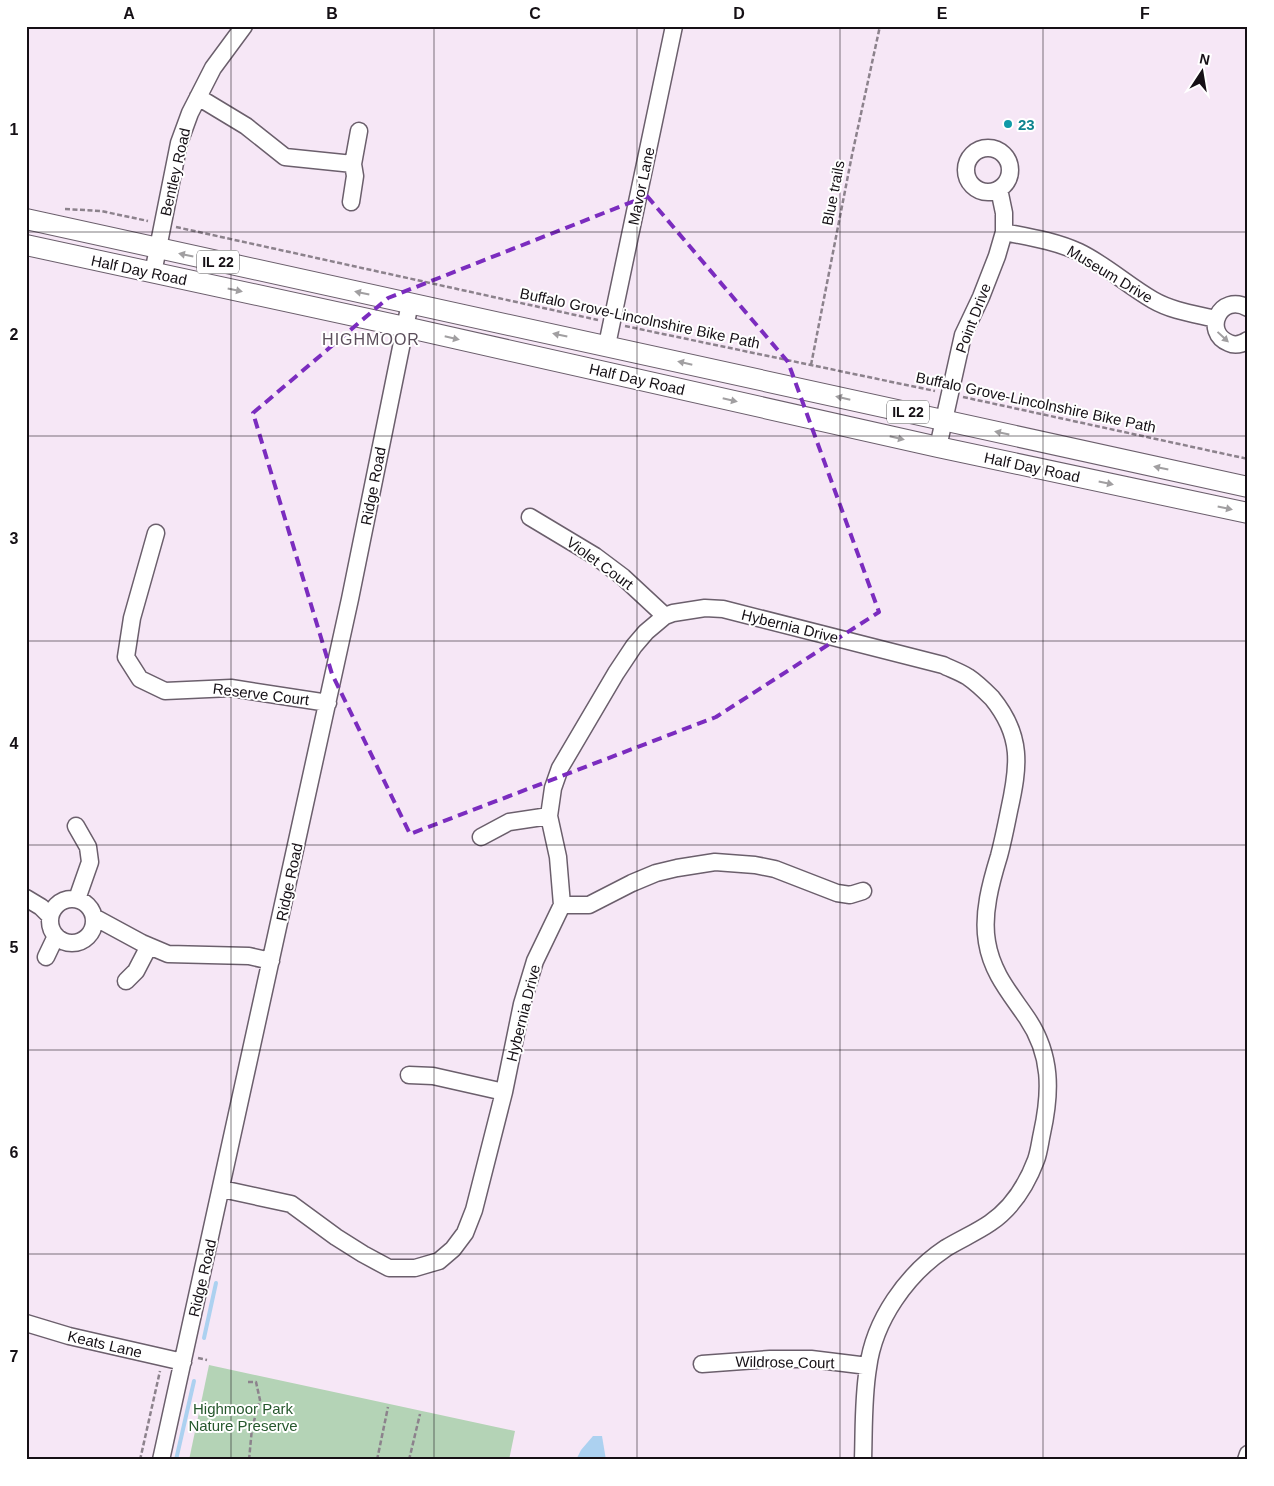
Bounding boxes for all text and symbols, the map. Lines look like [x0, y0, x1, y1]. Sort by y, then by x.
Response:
text: A [123, 5, 135, 22]
text: B [326, 5, 338, 22]
text: C [529, 5, 541, 22]
text: D [733, 5, 745, 22]
text: E [937, 5, 948, 22]
text: F [1140, 5, 1150, 22]
north arrow [1176, 48, 1226, 98]
text: N [1198, 50, 1211, 68]
place label: 23 [1018, 116, 1035, 133]
marker: 23 [1002, 118, 1014, 130]
text: 1 [10, 121, 19, 138]
street label: Bentley Road [157, 126, 193, 218]
street label: Mavor Lane [624, 145, 658, 227]
street label: Blue trails [818, 159, 848, 227]
street label: Museum Drive [1064, 242, 1156, 306]
road number: IL 22 [197, 250, 239, 274]
one-way arrow [178, 251, 194, 259]
street label: Half Day Road [90, 252, 188, 288]
street label: Point Drive [952, 281, 994, 355]
street label: Buffalo Grove-Lincolnshire Bike Path [518, 284, 762, 352]
one-way arrow [227, 287, 243, 295]
one-way arrow [354, 289, 370, 297]
text: 2 [10, 326, 19, 343]
district label: HIGHMOOR [322, 331, 420, 348]
one-way arrow [552, 331, 567, 339]
one-way arrow [1217, 332, 1229, 343]
one-way arrow [445, 334, 460, 342]
one-way arrow [676, 358, 692, 366]
street label: Half Day Road [588, 360, 686, 398]
street label: Buffalo Grove-Lincolnshire Bike Path [914, 368, 1158, 436]
one-way arrow [836, 394, 851, 402]
one-way arrow [723, 396, 738, 404]
road number: IL 22 [887, 401, 929, 424]
one-way arrow [995, 429, 1010, 437]
one-way arrow [890, 434, 906, 442]
street label: Ridge Road [357, 445, 389, 527]
street label: Half Day Road [983, 449, 1081, 485]
one-way arrow [1153, 464, 1168, 472]
one-way arrow [1098, 479, 1114, 487]
one-way arrow [1218, 504, 1233, 512]
text: 3 [10, 530, 19, 547]
street label: Violet Court [563, 533, 637, 593]
street label: Hybernia Drive [740, 606, 840, 646]
street label: Reserve Court [212, 680, 311, 708]
text: 4 [10, 735, 19, 752]
street label: Ridge Road [272, 841, 306, 923]
text: 5 [10, 939, 19, 956]
street label: Hybernia Drive [503, 963, 543, 1063]
text: 6 [10, 1144, 19, 1161]
street label: Ridge Road [185, 1237, 219, 1319]
street label: Keats Lane [66, 1327, 144, 1361]
text: 7 [10, 1348, 19, 1365]
street label: Wildrose Court [735, 1353, 836, 1371]
park label: Highmoor Park Nature Preserve [188, 1400, 298, 1434]

